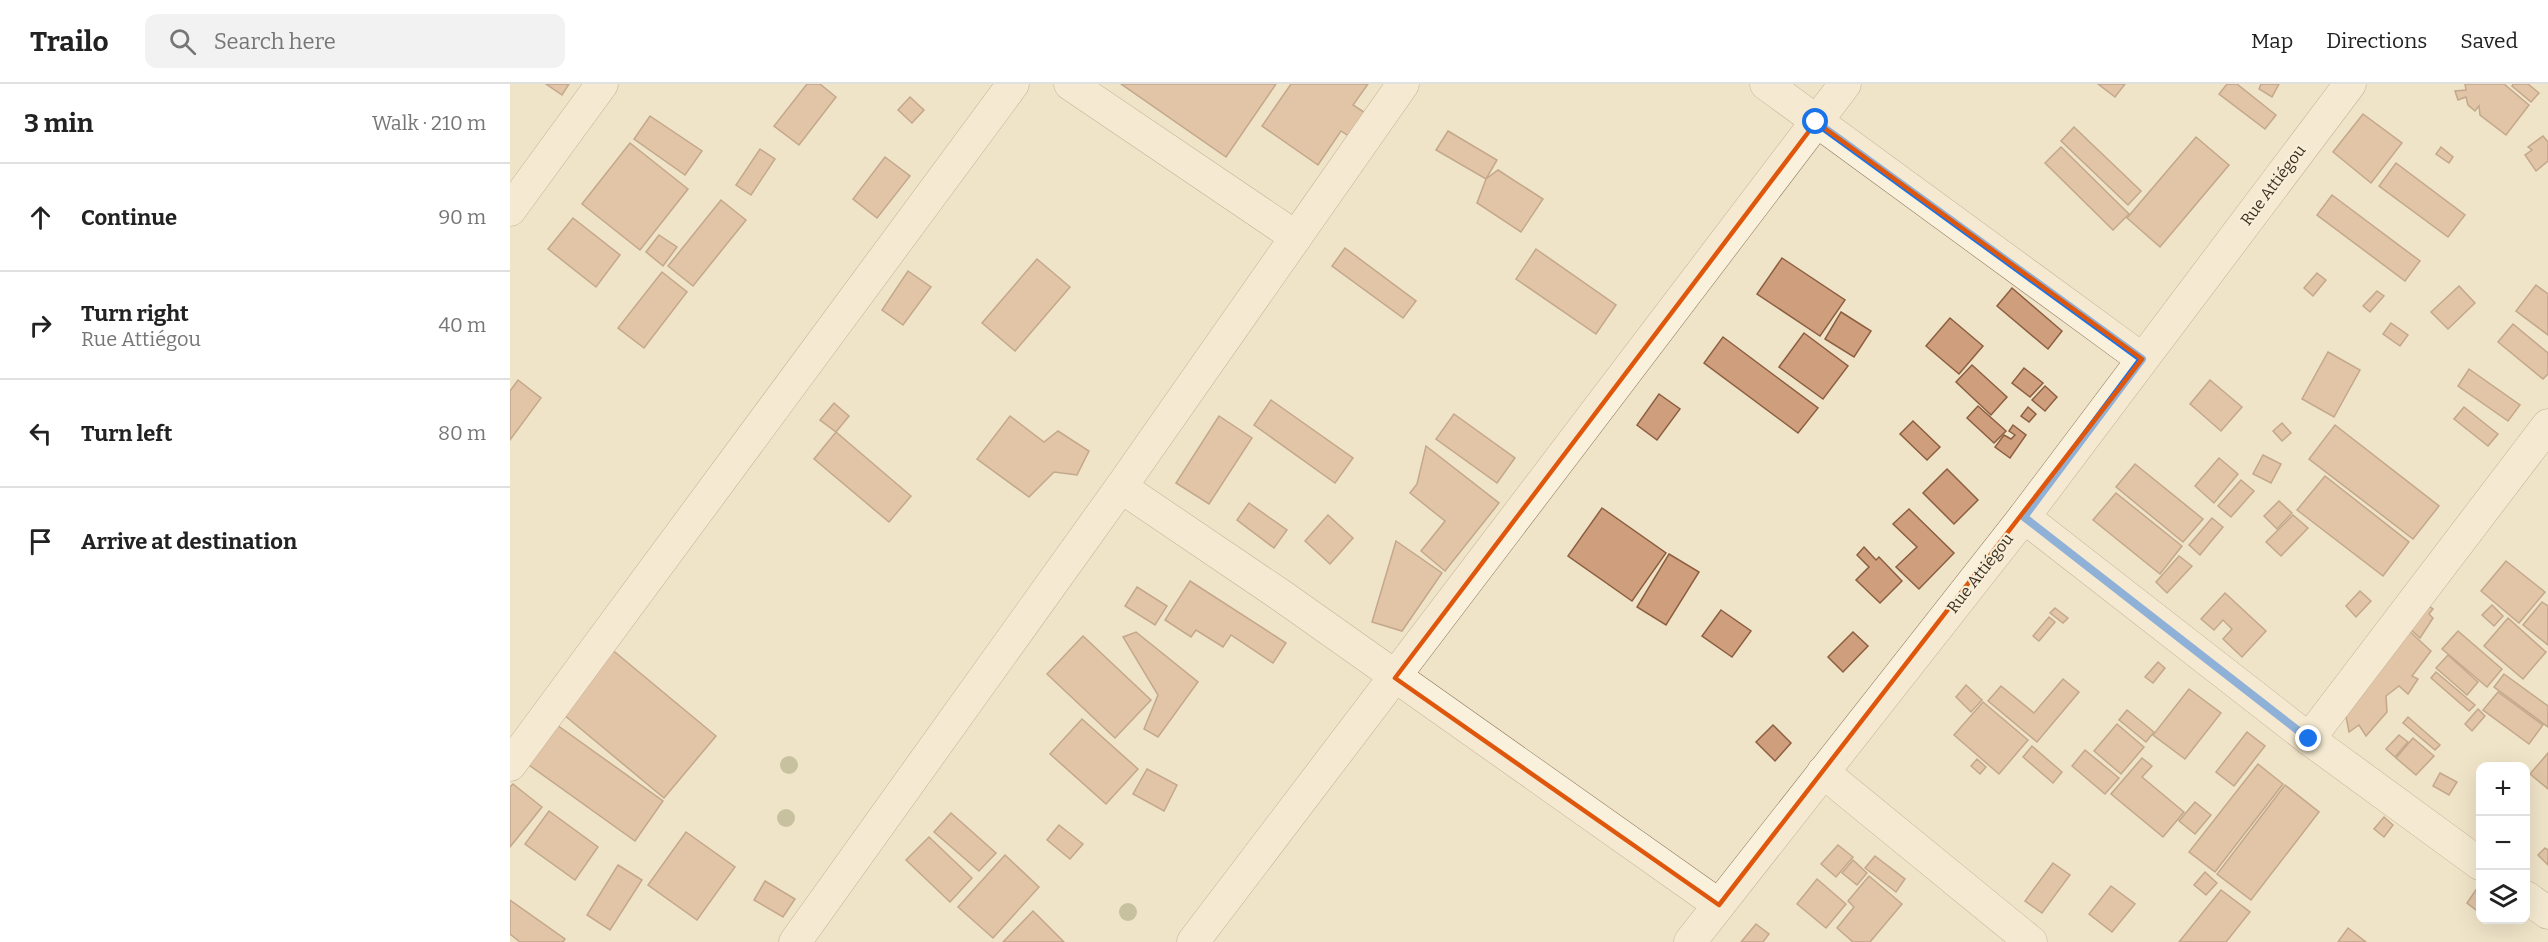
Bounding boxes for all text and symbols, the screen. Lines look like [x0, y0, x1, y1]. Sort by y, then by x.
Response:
search box [145, 14, 565, 68]
text: Trailo [30, 25, 109, 58]
icon: search [166, 25, 199, 58]
text: Search here [214, 28, 336, 55]
text: Map [2251, 28, 2293, 54]
text: Directions [2326, 28, 2427, 54]
text: Saved [2460, 28, 2518, 54]
text: 3 min [24, 108, 93, 139]
route start [1802, 108, 1828, 134]
text: Walk · 210 m [372, 111, 486, 135]
street label: Rue Attiégou [2237, 141, 2310, 229]
icon: ahead [24, 201, 57, 234]
text: Continue [81, 204, 177, 231]
text: 90 m [438, 205, 486, 229]
text: Turn right [81, 300, 189, 327]
icon: right [24, 309, 57, 342]
text: 40 m [438, 313, 486, 337]
text: Rue Attiégou [81, 327, 201, 351]
icon: left [24, 417, 57, 450]
text: Turn left [81, 420, 173, 447]
text: 80 m [438, 421, 486, 445]
icon: arrive [24, 525, 57, 558]
text: Arrive at destination [81, 528, 297, 555]
street label: Rue Attiégou [1943, 529, 2017, 617]
route end [2295, 725, 2321, 751]
map controls [2476, 762, 2530, 924]
button: + [2476, 762, 2530, 816]
button: − [2476, 816, 2530, 870]
button: layers [2476, 870, 2530, 924]

